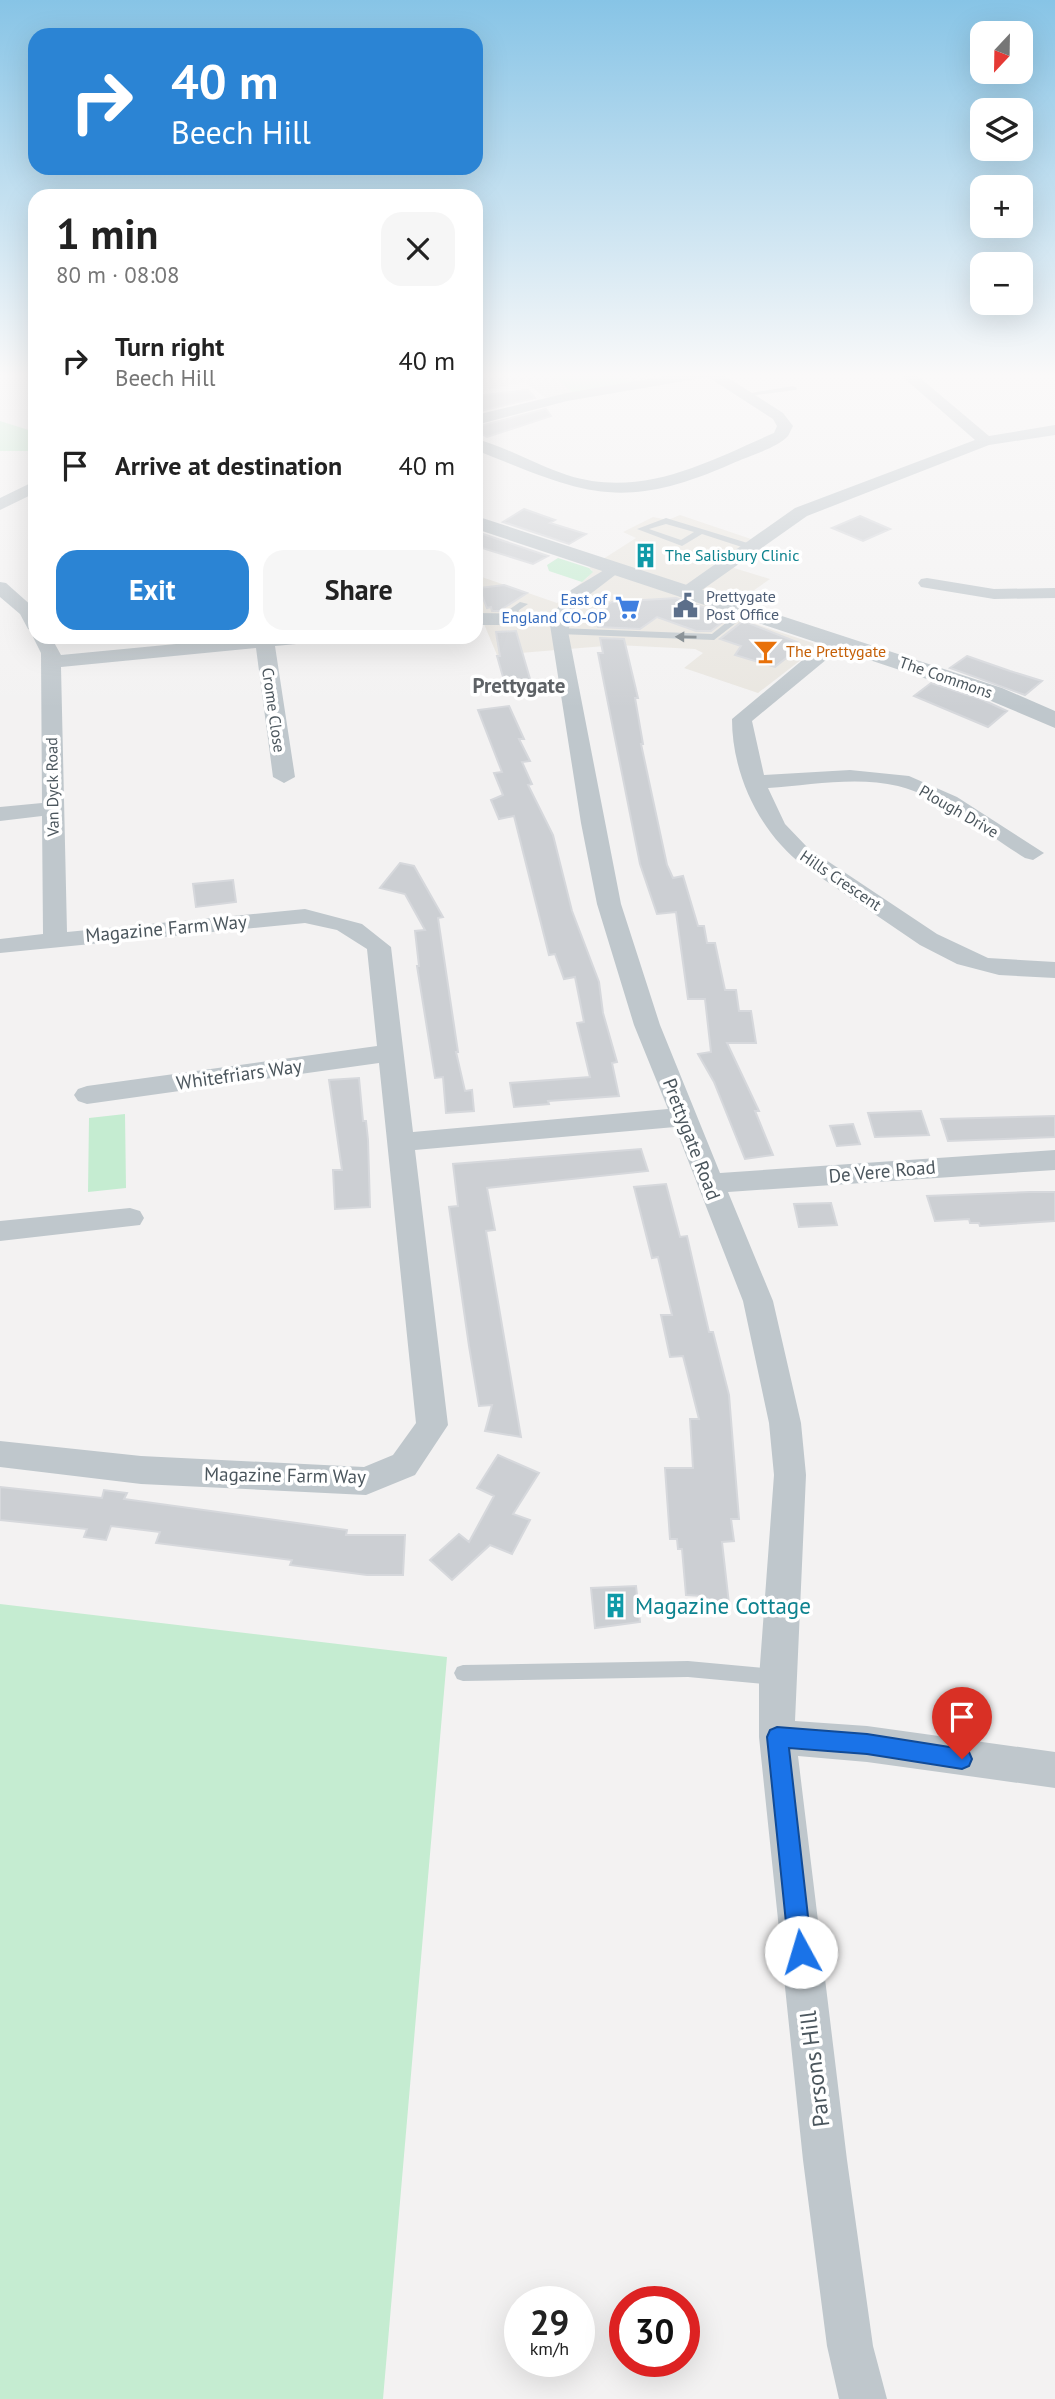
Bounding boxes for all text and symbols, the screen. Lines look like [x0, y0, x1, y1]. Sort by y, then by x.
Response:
north arrow [970, 21, 1032, 84]
map controls [970, 21, 1033, 315]
text: 40 m [171, 49, 278, 113]
icon: right [56, 56, 147, 147]
button: layers [970, 98, 1033, 161]
text: Beech Hill [171, 111, 311, 153]
button: + [970, 175, 1033, 238]
text: 1 min [56, 206, 158, 261]
button: close [381, 212, 455, 286]
button: − [970, 252, 1033, 315]
text: 80 m · 08:08 [56, 260, 180, 289]
text: Turn right [115, 330, 224, 363]
icon: right [56, 342, 94, 380]
text: 40 m [399, 344, 455, 377]
text: Beech Hill [115, 363, 215, 392]
icon: arrive [56, 447, 94, 485]
text: Arrive at destination [115, 449, 342, 482]
text: 40 m [399, 449, 455, 482]
building icon: The Salisbury Clinic [631, 541, 659, 569]
place label: The Salisbury Clinic [665, 545, 799, 565]
button: Exit [56, 550, 249, 630]
button: Share [263, 550, 455, 630]
place label: Prettygate Post Office [706, 586, 779, 624]
place label: East of England CO-OP [502, 589, 608, 627]
public building icon: Prettygate Post Office [672, 591, 700, 619]
supermarket icon: East of England CO-OP [613, 594, 641, 622]
one-way arrow [674, 631, 696, 642]
bar icon: The Prettygate [752, 637, 780, 665]
place label: The Prettygate [786, 641, 886, 661]
street label: The Commons [897, 652, 995, 702]
street label: Crome Close [258, 666, 290, 754]
district label: Prettygate [473, 672, 565, 699]
street label: Van Dyck Road [41, 737, 63, 838]
street label: Plough Drive [916, 780, 1002, 842]
street label: Hills Crescent [797, 846, 886, 915]
street label: Magazine Farm Way [84, 909, 248, 947]
street label: Whitefriars Way [175, 1053, 303, 1095]
street label: Prettygate Road [658, 1075, 726, 1203]
street label: De Vere Road [827, 1154, 937, 1188]
street label: Magazine Farm Way [204, 1462, 366, 1488]
building icon: Magazine Cottage [601, 1591, 629, 1619]
place label: Magazine Cottage [635, 1591, 811, 1620]
pin [932, 1687, 992, 1759]
icon: arrive [943, 1698, 981, 1736]
position arrow [764, 1915, 838, 1989]
street label: Parsons Hill [792, 2009, 836, 2129]
speed limit sign: 30 [609, 2286, 700, 2377]
text: 29 [530, 2299, 569, 2345]
text: km/h [530, 2337, 569, 2360]

